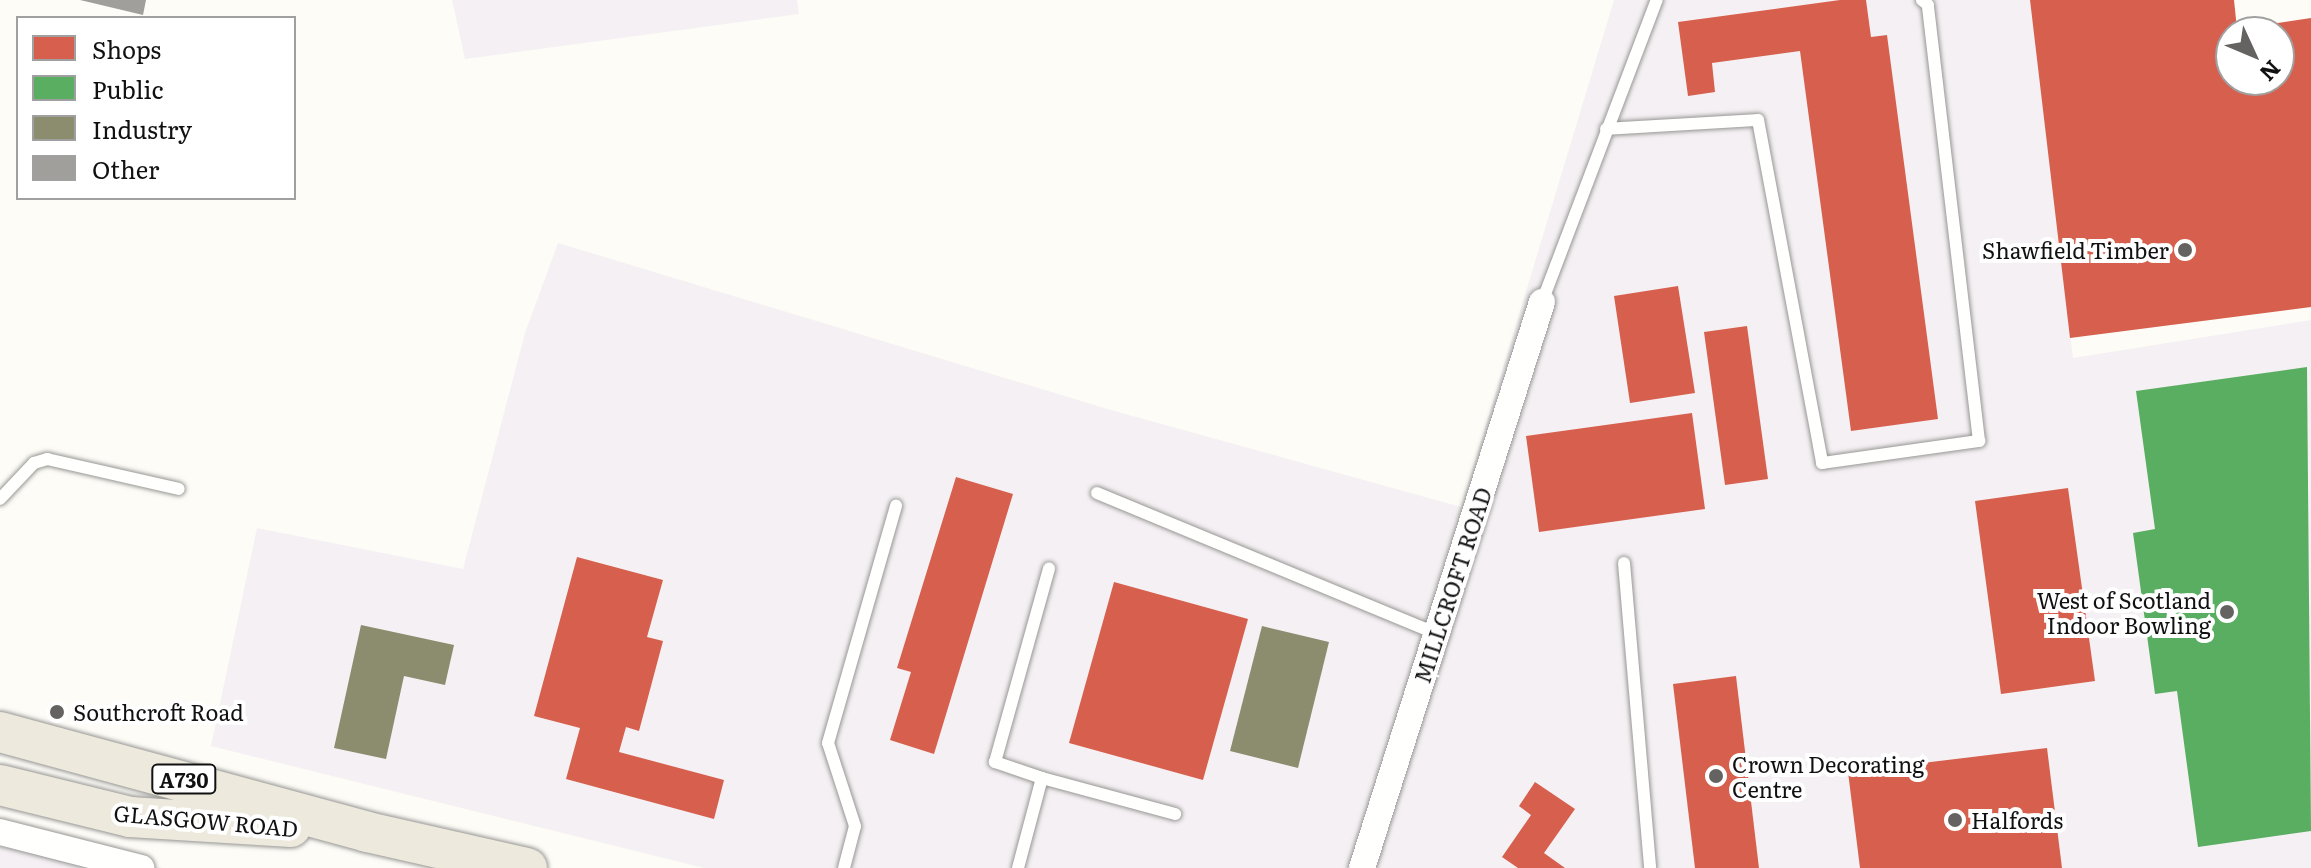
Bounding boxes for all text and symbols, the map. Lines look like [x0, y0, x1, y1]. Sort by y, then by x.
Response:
legend [16, 16, 296, 200]
north arrow [2215, 16, 2295, 96]
text: Shops [92, 31, 161, 66]
text: N [2253, 54, 2289, 90]
text: Public [92, 71, 163, 106]
text: Industry [92, 111, 192, 146]
text: Other [92, 151, 159, 186]
place label: Shawfield Timber [1982, 237, 2169, 263]
marker: Shawfield Timber [2176, 241, 2194, 259]
street label: MILLCROFT ROAD [1408, 484, 1496, 686]
place label: West of Scotland Indoor Bowling [2037, 586, 2211, 638]
marker: West of Scotland Indoor Bowling [2218, 603, 2236, 621]
place label: Southcroft Road [73, 699, 244, 725]
marker: Southcroft Road [48, 703, 66, 721]
place label: Crown Decorating Centre [1732, 750, 1925, 802]
road number: A730 [150, 763, 218, 795]
marker: Crown Decorating Centre [1707, 767, 1725, 785]
street label: GLASGOW ROAD [113, 799, 299, 841]
place label: Halfords [1971, 807, 2063, 833]
marker: Halfords [1946, 811, 1964, 829]

